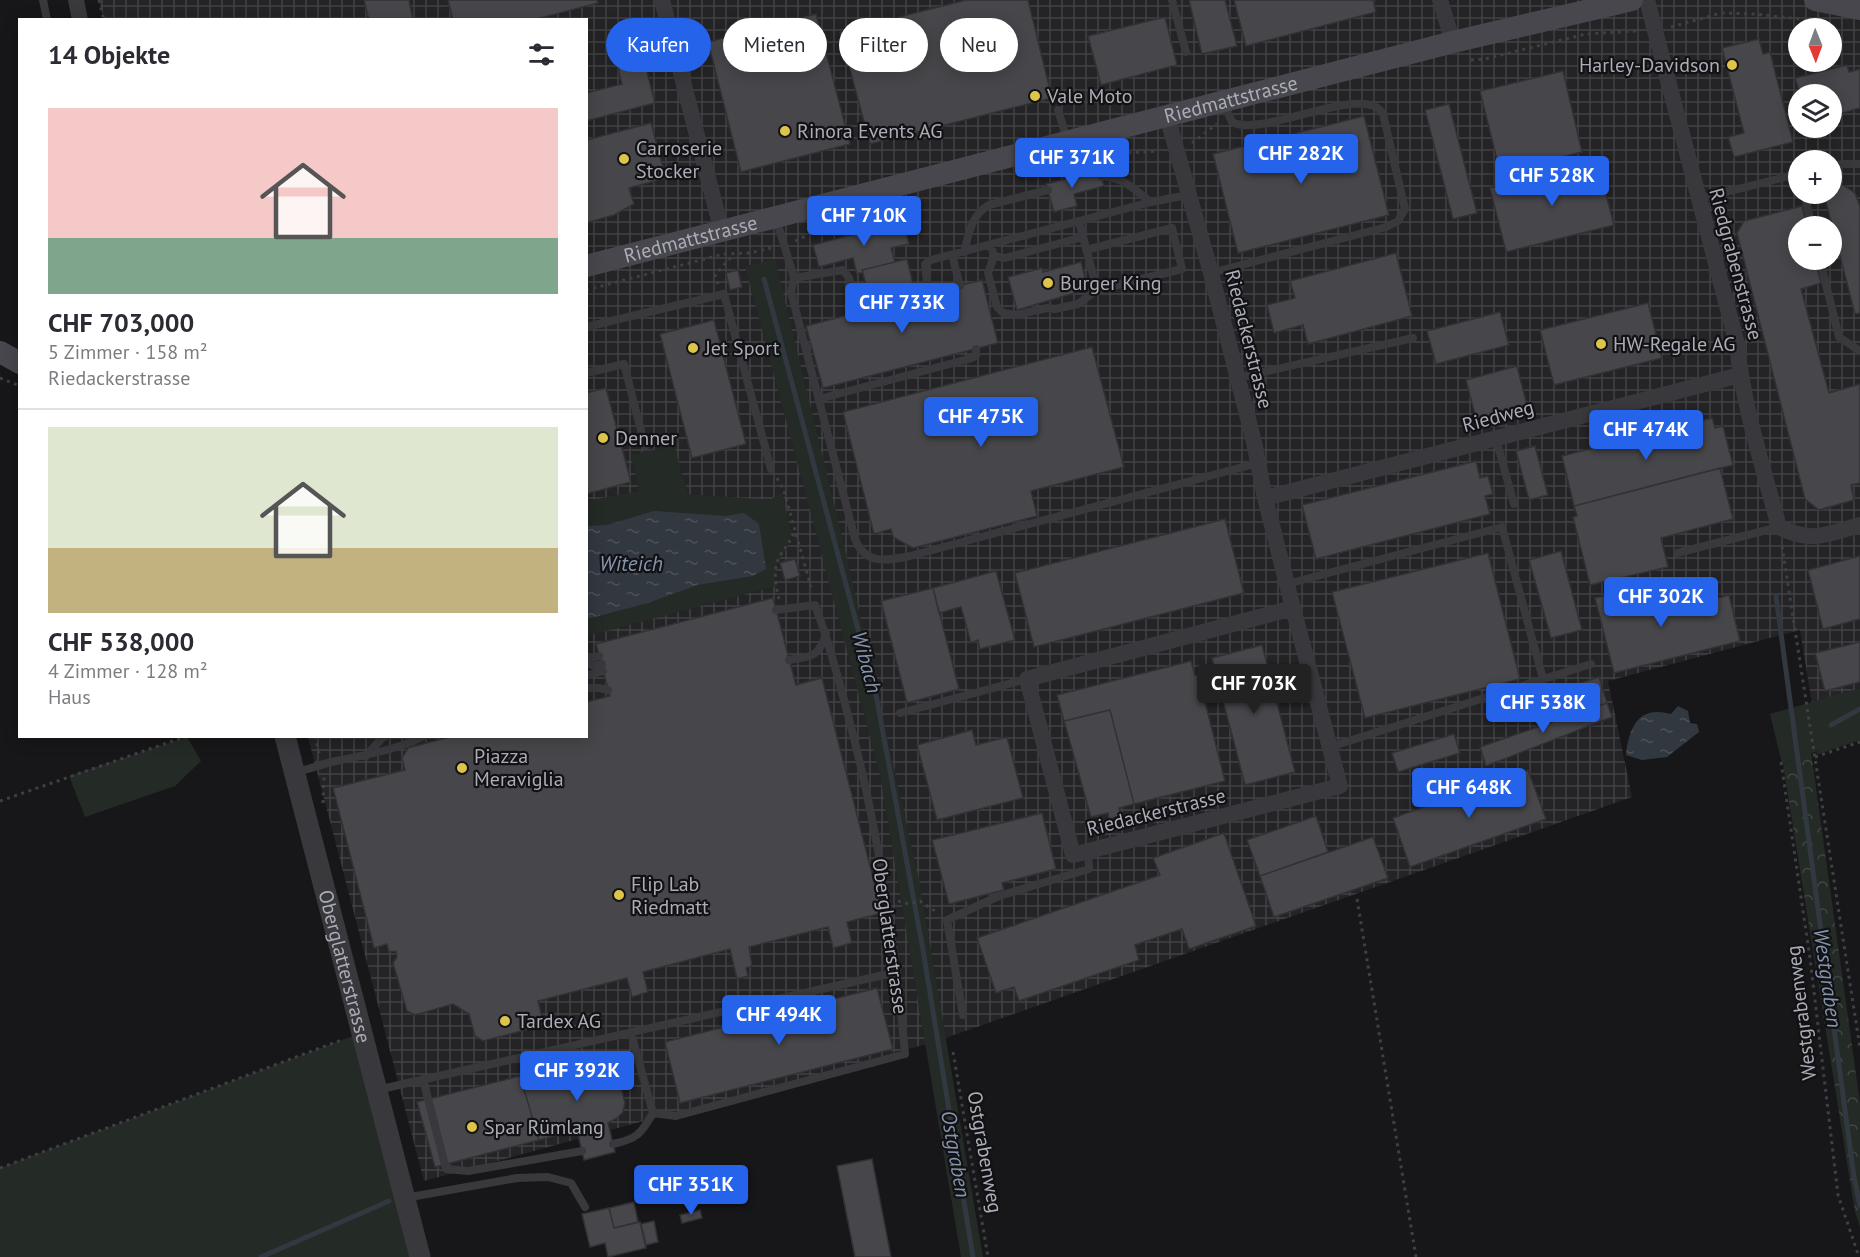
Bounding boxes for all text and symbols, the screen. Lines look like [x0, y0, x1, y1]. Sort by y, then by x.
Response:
chip: Kaufen [606, 18, 711, 72]
chip: Mieten [723, 18, 827, 72]
chip: Filter [839, 18, 928, 72]
chip: Neu [940, 18, 1018, 72]
north arrow [1788, 18, 1842, 72]
map controls [1788, 18, 1842, 270]
text: 14 Objekte [48, 38, 170, 71]
icon: filters [525, 38, 558, 71]
place label: Harley-Davidson [1579, 52, 1720, 78]
marker: Harley-Davidson [1725, 58, 1739, 72]
street label: Riedmattstrasse [1161, 70, 1300, 129]
place label: Vale Moto [1046, 83, 1132, 109]
button: layers [1788, 84, 1842, 138]
marker: Vale Moto [1028, 89, 1042, 103]
place label: Rinora Events AG [797, 118, 943, 144]
marker: Rinora Events AG [778, 124, 792, 138]
pin: CHF 282K [1239, 134, 1363, 185]
place label: Carroserie Stocker [636, 135, 722, 184]
pin: CHF 371K [1010, 138, 1134, 189]
text: CHF 282K [1258, 140, 1344, 166]
text: CHF 371K [1029, 144, 1115, 170]
icon: home [249, 147, 357, 255]
button: + [1788, 150, 1842, 204]
marker: Carroserie Stocker [617, 152, 631, 166]
pin: CHF 528K [1490, 156, 1614, 207]
text: CHF 528K [1509, 162, 1595, 188]
street label: Riedgrabenstrasse [1703, 185, 1769, 343]
pin: CHF 710K [802, 196, 926, 247]
text: CHF 710K [821, 202, 907, 228]
street label: Riedmattstrasse [621, 209, 760, 269]
button: − [1788, 216, 1842, 270]
street label: Riedackerstrasse [1219, 267, 1279, 411]
place label: Burger King [1060, 270, 1162, 296]
marker: Burger King [1041, 276, 1055, 290]
pin: CHF 733K [840, 283, 964, 334]
text: CHF 733K [859, 289, 945, 315]
text: CHF 703,000 [48, 306, 194, 339]
place label: HW-Regale AG [1613, 331, 1735, 357]
place label: Jet Sport [704, 335, 780, 361]
marker: HW-Regale AG [1594, 337, 1608, 351]
text: 5 Zimmer · 158 m² [48, 339, 208, 365]
marker: Jet Sport [686, 341, 700, 355]
text: Riedackerstrasse [48, 365, 190, 391]
street label: Riedweg [1459, 394, 1537, 438]
pin: CHF 475K [919, 397, 1043, 448]
text: CHF 475K [938, 403, 1024, 429]
pin: CHF 474K [1584, 410, 1708, 461]
text: CHF 474K [1603, 416, 1689, 442]
place label: Denner [615, 425, 677, 451]
marker: Denner [596, 431, 610, 445]
icon: home [249, 466, 357, 574]
water label: Witeich [599, 550, 663, 577]
pin: CHF 302K [1599, 577, 1723, 628]
text: CHF 302K [1618, 583, 1704, 609]
text: CHF 538,000 [48, 625, 194, 658]
water label: Wibach [846, 628, 888, 696]
text: 4 Zimmer · 128 m² [48, 658, 208, 684]
pin: CHF 703K [1192, 664, 1316, 715]
text: CHF 703K [1211, 670, 1297, 696]
pin: CHF 538K [1481, 683, 1605, 734]
text: Haus [48, 684, 91, 710]
text: CHF 538K [1500, 689, 1586, 715]
place label: Piazza Meraviglia [474, 743, 564, 792]
marker: Piazza Meraviglia [455, 761, 469, 775]
pin: CHF 648K [1407, 768, 1531, 819]
text: CHF 648K [1426, 774, 1512, 800]
street label: Riedackerstrasse [1084, 782, 1228, 842]
street label: Oberglatterstrasse [866, 856, 914, 1016]
place label: Flip Lab Riedmatt [631, 871, 709, 920]
street label: Oberglatterstrasse [312, 887, 377, 1046]
marker: Flip Lab Riedmatt [612, 888, 626, 902]
water label: Westgraben [1808, 927, 1848, 1029]
street label: Westgrabenweg [1780, 944, 1822, 1082]
pin: CHF 494K [717, 995, 841, 1046]
text: CHF 494K [736, 1001, 822, 1027]
place label: Tardex AG [517, 1008, 601, 1034]
marker: Tardex AG [498, 1014, 512, 1028]
pin: CHF 392K [515, 1051, 639, 1102]
text: CHF 392K [534, 1057, 620, 1083]
street label: Ostgrabenweg [962, 1089, 1008, 1215]
water label: Ostgraben [935, 1108, 977, 1200]
place label: Spar Rümlang [484, 1114, 604, 1140]
marker: Spar Rümlang [465, 1120, 479, 1134]
pin: CHF 351K [629, 1165, 753, 1216]
text: CHF 351K [648, 1171, 734, 1197]

